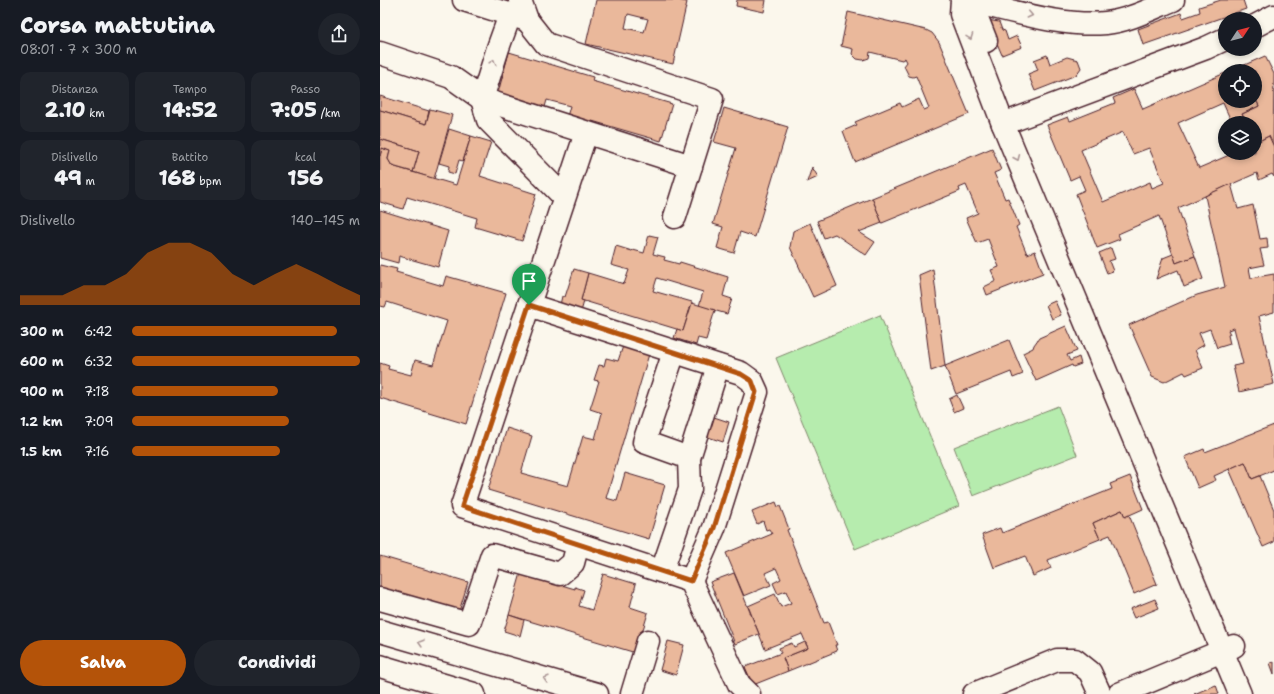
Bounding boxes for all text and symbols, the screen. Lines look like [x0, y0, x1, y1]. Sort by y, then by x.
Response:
one-way arrow [1027, 10, 1033, 18]
text: Corsa mattutina [20, 11, 215, 40]
north arrow [1218, 12, 1262, 56]
map controls [1218, 12, 1262, 160]
button: share [318, 13, 360, 55]
one-way arrow [965, 34, 973, 41]
text: 08:01 · 7 × 300 m [20, 41, 137, 58]
one-way arrow [489, 59, 497, 66]
button: locate [1218, 64, 1262, 108]
text: Distanza [51, 82, 98, 97]
text: Tempo [173, 82, 207, 97]
text: Passo [290, 82, 320, 97]
text: 2.10 [45, 97, 85, 123]
text: 14:52 [162, 97, 218, 123]
text: 7:05 [270, 97, 317, 123]
text: km [85, 106, 105, 121]
text: /km [317, 106, 340, 121]
button: layers [1218, 116, 1262, 160]
text: Dislivello [51, 150, 98, 165]
text: Battito [172, 150, 208, 165]
text: kcal [295, 150, 316, 165]
one-way arrow [1013, 155, 1021, 162]
text: 49 [54, 165, 82, 191]
text: 168 [159, 165, 196, 191]
text: 156 [287, 165, 323, 191]
text: m [82, 174, 95, 189]
text: bpm [196, 174, 221, 189]
text: Dislivello [20, 212, 75, 229]
text: 140–145 m [291, 212, 360, 229]
pin [512, 264, 546, 305]
icon: arrive [518, 270, 540, 292]
text: 300 m [20, 323, 64, 340]
text: 6:42 [84, 323, 113, 340]
text: 600 m [20, 353, 64, 370]
text: 6:32 [84, 353, 113, 370]
text: 900 m [20, 383, 63, 400]
text: 7:18 [84, 383, 110, 400]
text: 1.2 km [20, 413, 63, 430]
text: 7:09 [84, 413, 114, 430]
text: 1.5 km [20, 443, 62, 460]
text: 7:16 [84, 443, 109, 460]
one-way arrow [418, 639, 425, 648]
button: Salva [20, 640, 186, 686]
button: Condividi [194, 640, 360, 686]
one-way arrow [543, 675, 550, 684]

